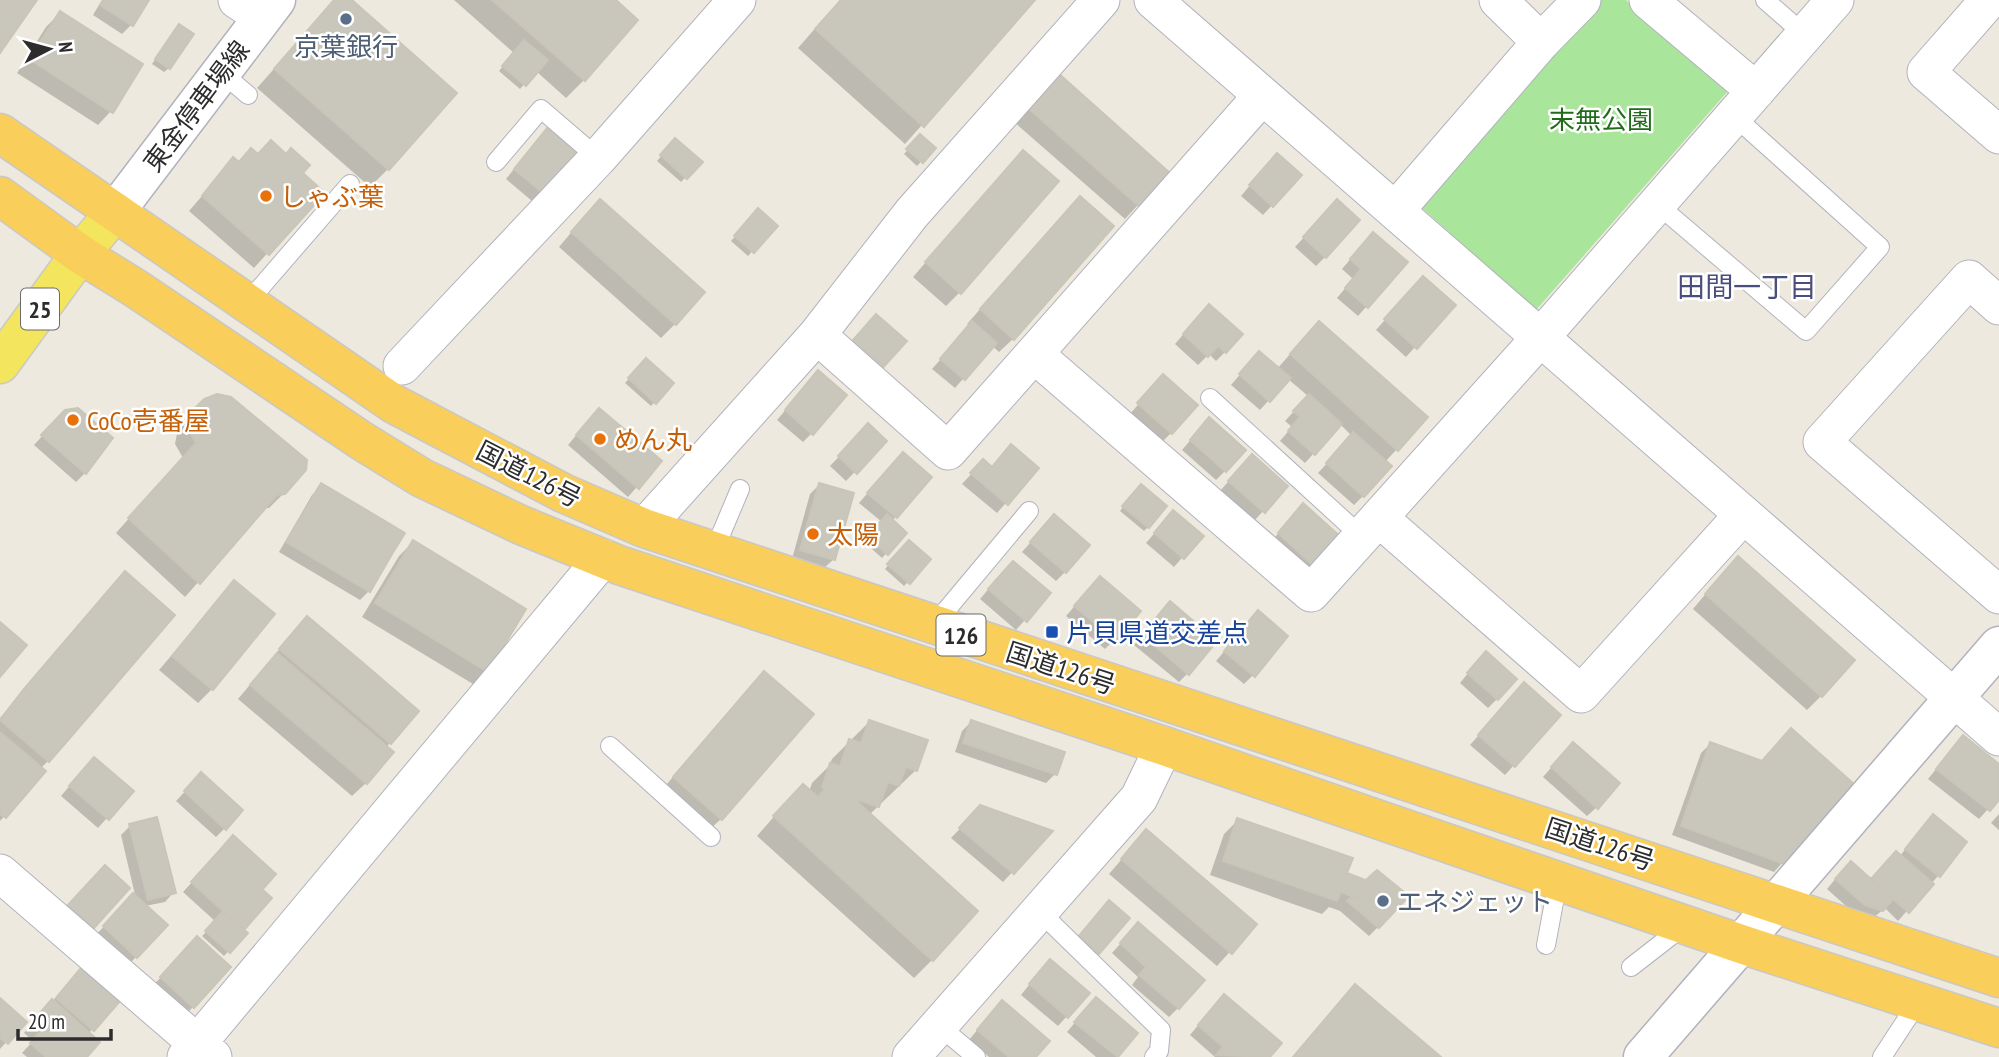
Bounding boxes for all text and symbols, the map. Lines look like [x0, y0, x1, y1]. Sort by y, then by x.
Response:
marker: 京葉銀行 [338, 11, 354, 27]
north arrow [14, 14, 84, 84]
place label: 京葉銀行 [294, 30, 398, 63]
street label: 東金停車場線 [136, 34, 256, 178]
text: N [53, 41, 78, 54]
park label: 末無公園 [1549, 103, 1653, 136]
place label: しゃぶ葉 [280, 180, 384, 213]
marker: しゃぶ葉 [258, 188, 274, 204]
district label: 田間一丁目 [1677, 268, 1817, 305]
road number: 25 [21, 288, 59, 330]
place label: CoCo壱番屋 [87, 404, 210, 437]
marker: CoCo壱番屋 [65, 412, 81, 428]
place label: めん丸 [614, 423, 692, 456]
marker: めん丸 [592, 431, 608, 447]
street label: 国道126号 [471, 434, 587, 514]
place label: 太陽 [827, 518, 879, 551]
marker: 太陽 [805, 526, 821, 542]
road number: 126 [936, 614, 986, 656]
place label: 片貝県道交差点 [1066, 616, 1248, 649]
marker: 片貝県道交差点 [1044, 624, 1060, 640]
street label: 国道126号 [1002, 635, 1120, 701]
street label: 国道126号 [1541, 811, 1659, 877]
place label: エネジェット [1397, 885, 1553, 918]
marker: エネジェット [1375, 893, 1391, 909]
scale bar [18, 998, 110, 1042]
text: 20 m [28, 1008, 65, 1035]

